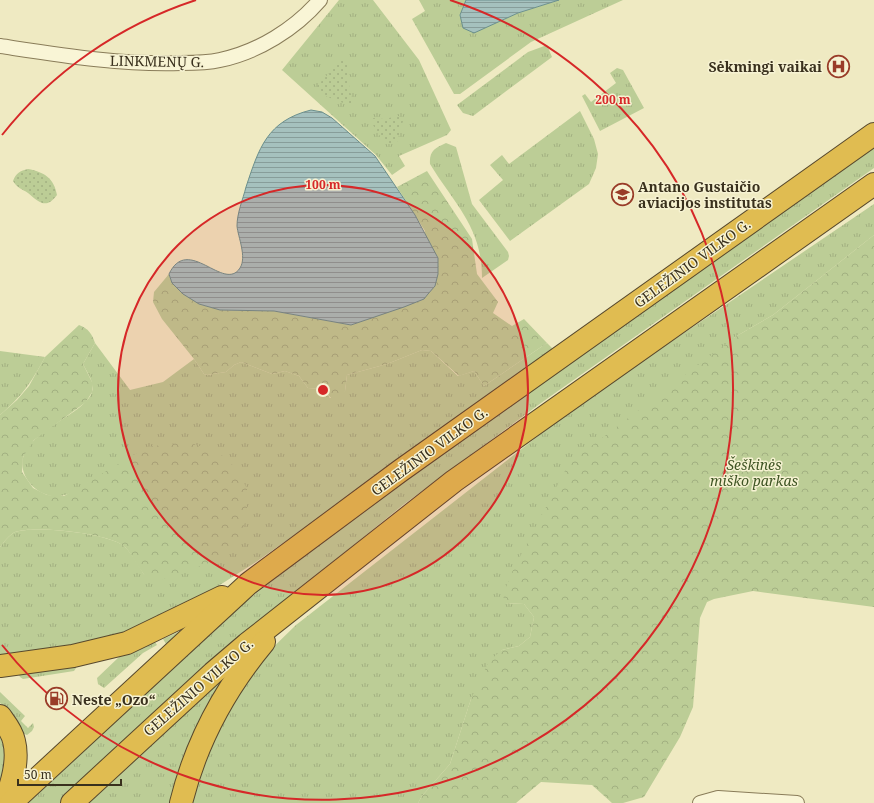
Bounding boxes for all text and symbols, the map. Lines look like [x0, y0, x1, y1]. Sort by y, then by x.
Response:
street label: LINKMENŲ G. [110, 51, 204, 71]
hospital icon: Sėkmingi vaikai [825, 53, 851, 79]
place label: Sėkmingi vaikai [708, 57, 822, 76]
text: 200 m [595, 91, 631, 108]
text: 100 m [305, 176, 341, 193]
place label: Antano Gustaičio aviacijos institutas [638, 177, 772, 212]
school or university icon: Antano Gustaičio aviacijos institutas [610, 181, 636, 207]
street label: GELEŽINIO VILKO G. [630, 214, 754, 312]
centre of rings [316, 383, 330, 397]
street label: GELEŽINIO VILKO G. [367, 402, 491, 500]
park label: Šeškinės miško parkas [710, 455, 798, 490]
street label: GELEŽINIO VILKO G. [139, 634, 257, 740]
fuel station icon: Neste „Ozo“ [44, 686, 70, 712]
place label: Neste „Ozo“ [72, 690, 156, 709]
scale bar [18, 761, 121, 787]
text: 50 m [24, 766, 52, 783]

